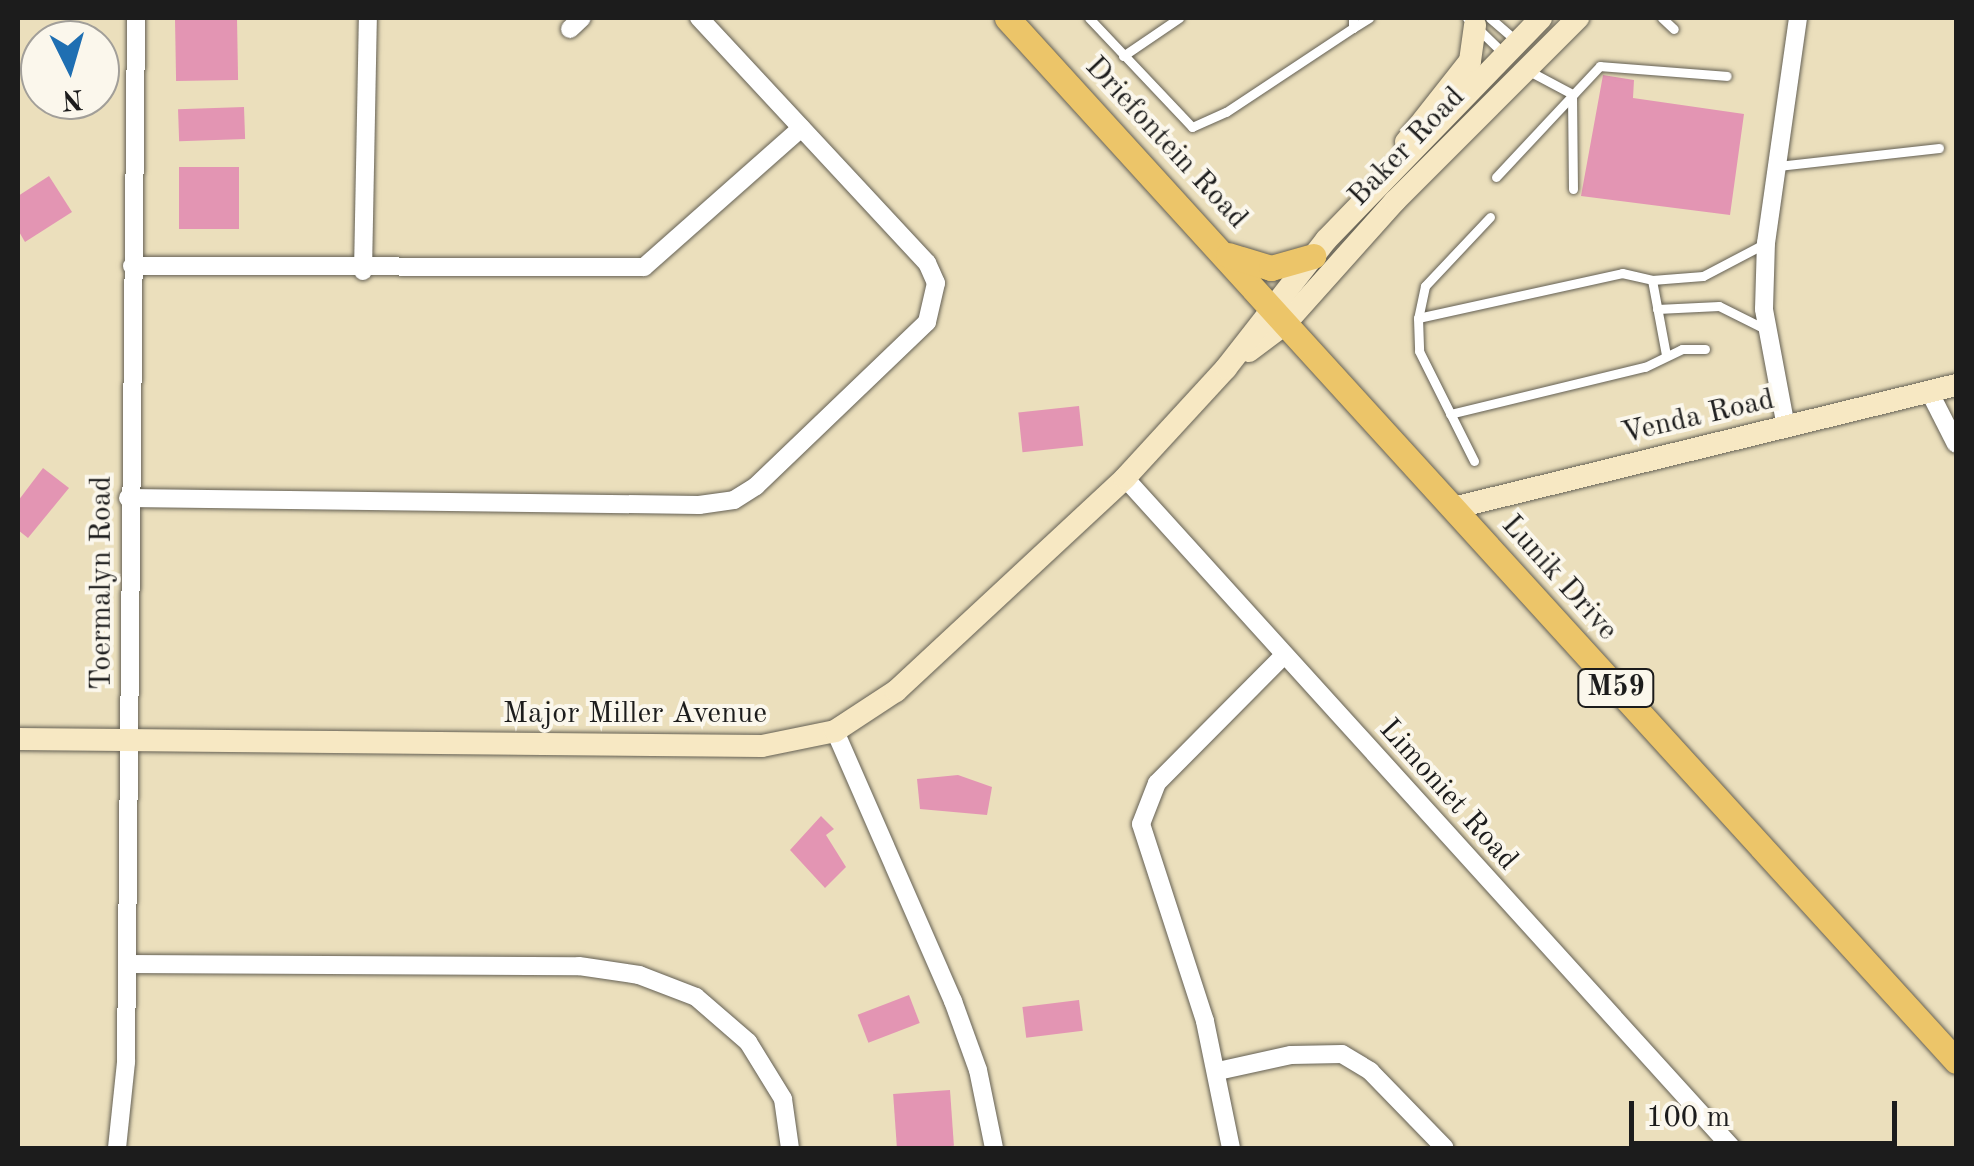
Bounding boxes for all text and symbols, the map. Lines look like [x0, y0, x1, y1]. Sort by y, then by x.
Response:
north arrow [20, 20, 120, 120]
street label: Driefontein Road [1077, 49, 1255, 237]
street label: Baker Road [1341, 80, 1473, 214]
text: N [61, 83, 84, 113]
street label: Venda Road [1618, 382, 1778, 452]
street label: Toermalyn Road [84, 476, 120, 690]
street label: Lunik Drive [1493, 508, 1625, 648]
road number: M59 [1576, 665, 1656, 711]
street label: Major Miller Avenue [503, 696, 767, 732]
street label: Limoniet Road [1371, 712, 1525, 878]
scale bar [1634, 1081, 1902, 1143]
text: 100 m [1646, 1103, 1730, 1133]

